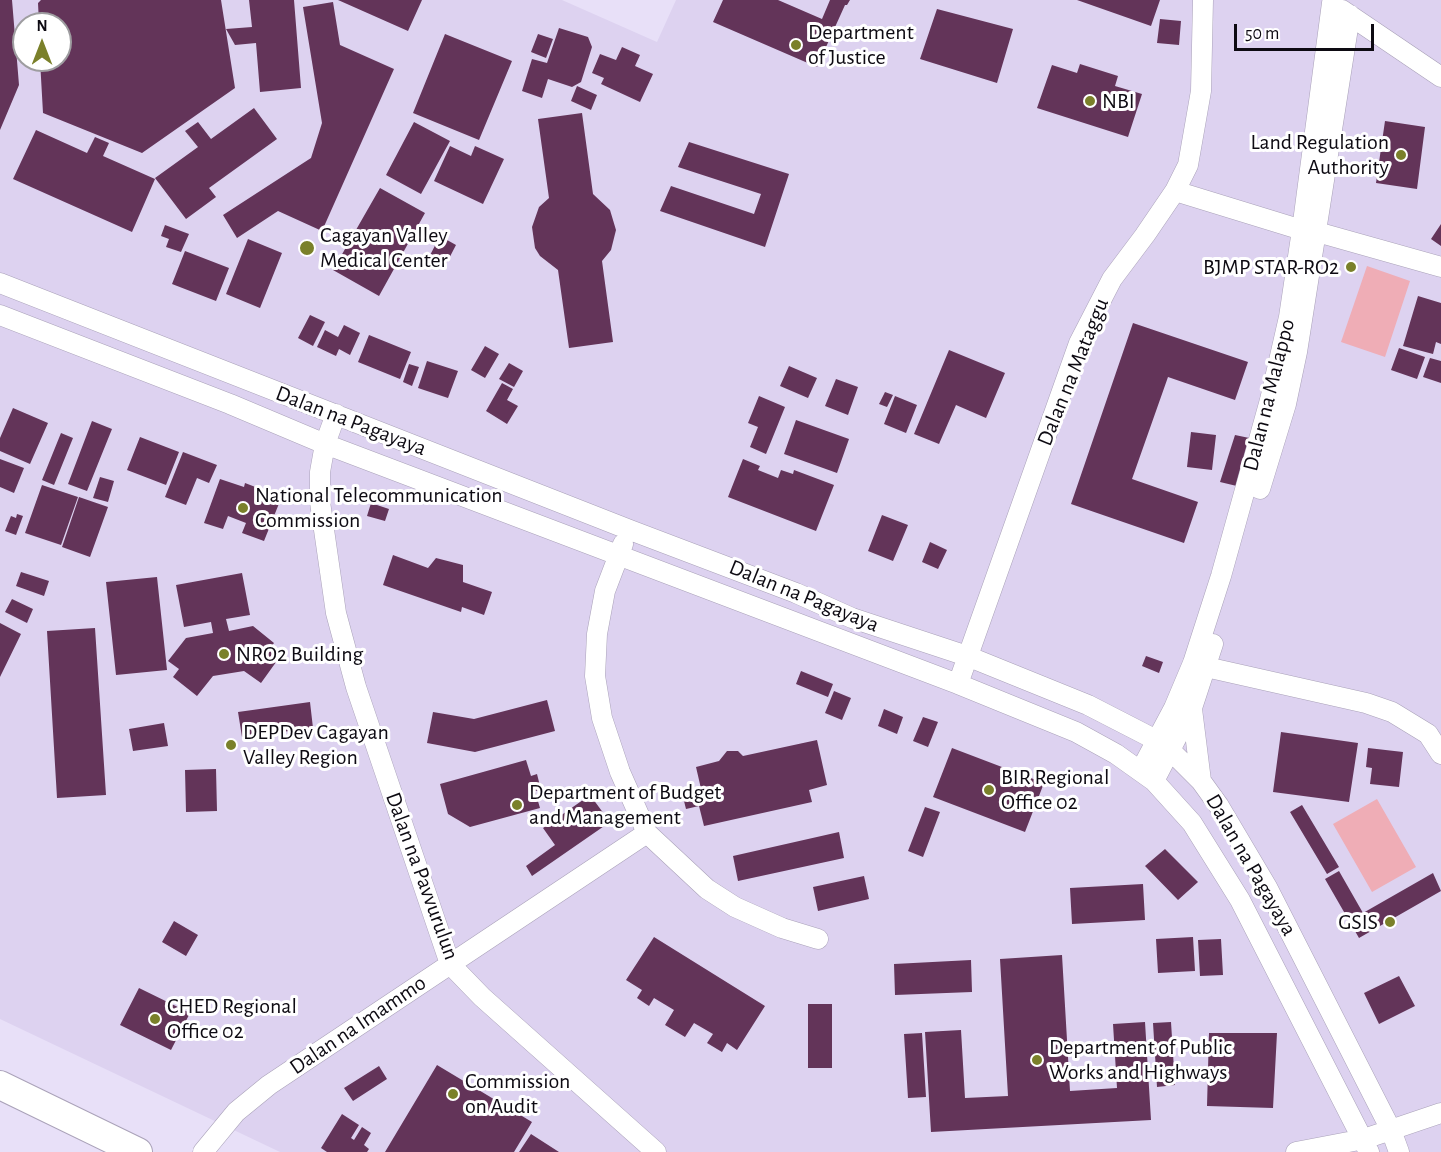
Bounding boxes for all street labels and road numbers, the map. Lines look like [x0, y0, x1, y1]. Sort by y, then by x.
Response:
street label: Dalan na Mataggu [1031, 294, 1115, 450]
street label: Dalan na Malappo [1237, 316, 1301, 474]
street label: Dalan na Pagayaya [272, 380, 430, 462]
street label: Dalan na Pagayaya [725, 554, 883, 638]
street label: Dalan na Pavvurulun [379, 789, 465, 963]
street label: Dalan na Pagayaya [1200, 789, 1302, 941]
street label: Dalan na Imammo [285, 970, 431, 1080]

